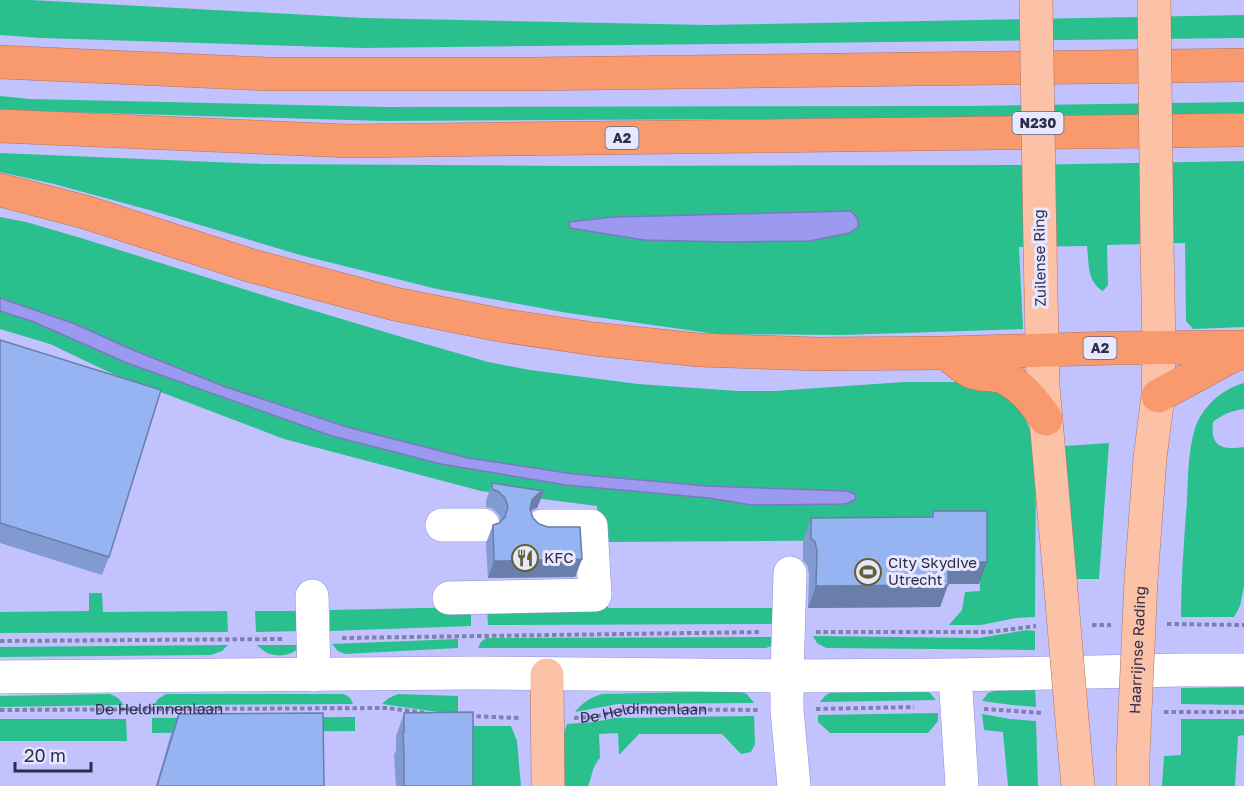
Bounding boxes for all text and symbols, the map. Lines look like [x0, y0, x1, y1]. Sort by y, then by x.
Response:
road number: N230 [1012, 112, 1064, 134]
road number: A2 [606, 127, 638, 149]
street label: Zuilense Ring [1029, 209, 1049, 307]
road number: A2 [1084, 337, 1116, 359]
restaurant icon: KFC [510, 543, 540, 573]
place label: KFC [544, 548, 573, 566]
place label: City Skydive Utrecht [888, 553, 977, 588]
sports icon: City Skydive Utrecht [853, 557, 883, 587]
street label: Haarrijnse Rading [1125, 586, 1149, 714]
street label: De Heldinnenlaan [95, 699, 223, 718]
street label: De Heldinnenlaan [579, 699, 707, 726]
scale bar [15, 735, 92, 773]
text: 20 m [24, 744, 66, 766]

